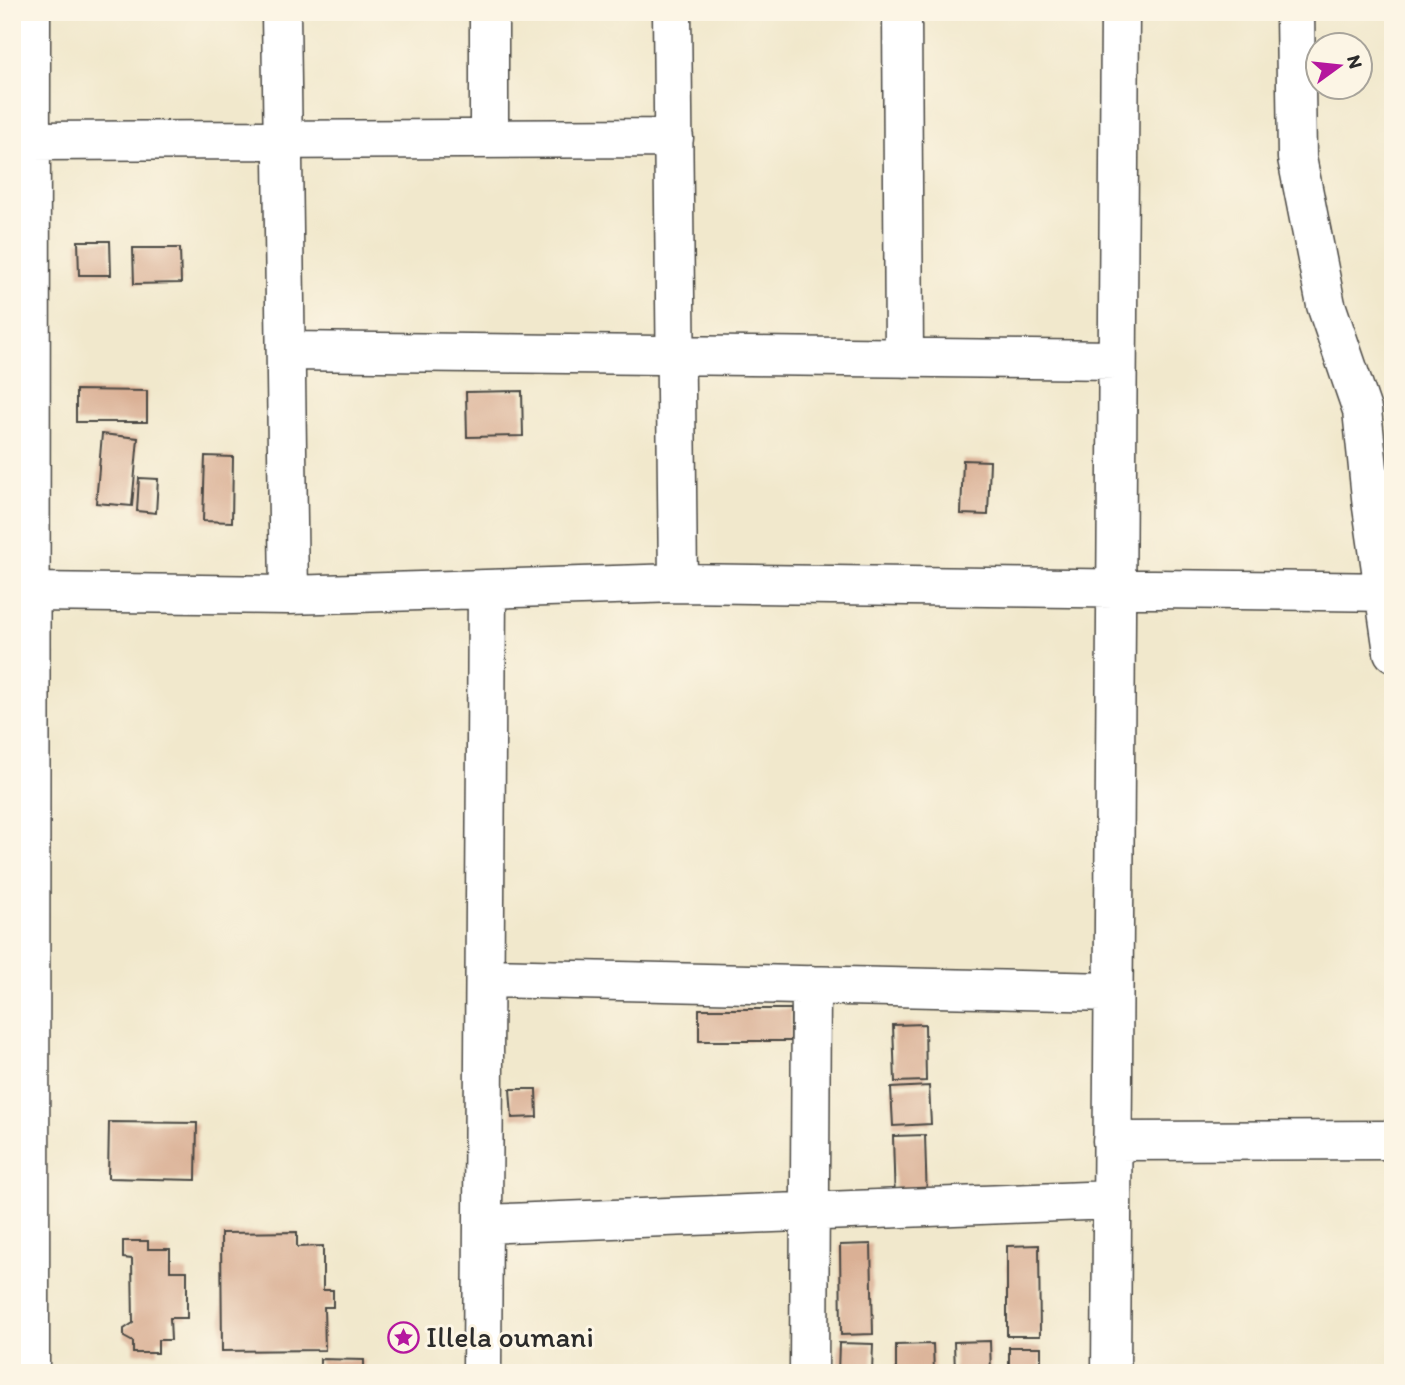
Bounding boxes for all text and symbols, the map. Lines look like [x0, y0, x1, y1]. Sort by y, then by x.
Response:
north arrow [1304, 32, 1374, 102]
text: N [1342, 53, 1368, 71]
place label: Illela oumani [426, 1318, 594, 1355]
place icon: Illela oumani [386, 1320, 420, 1354]

